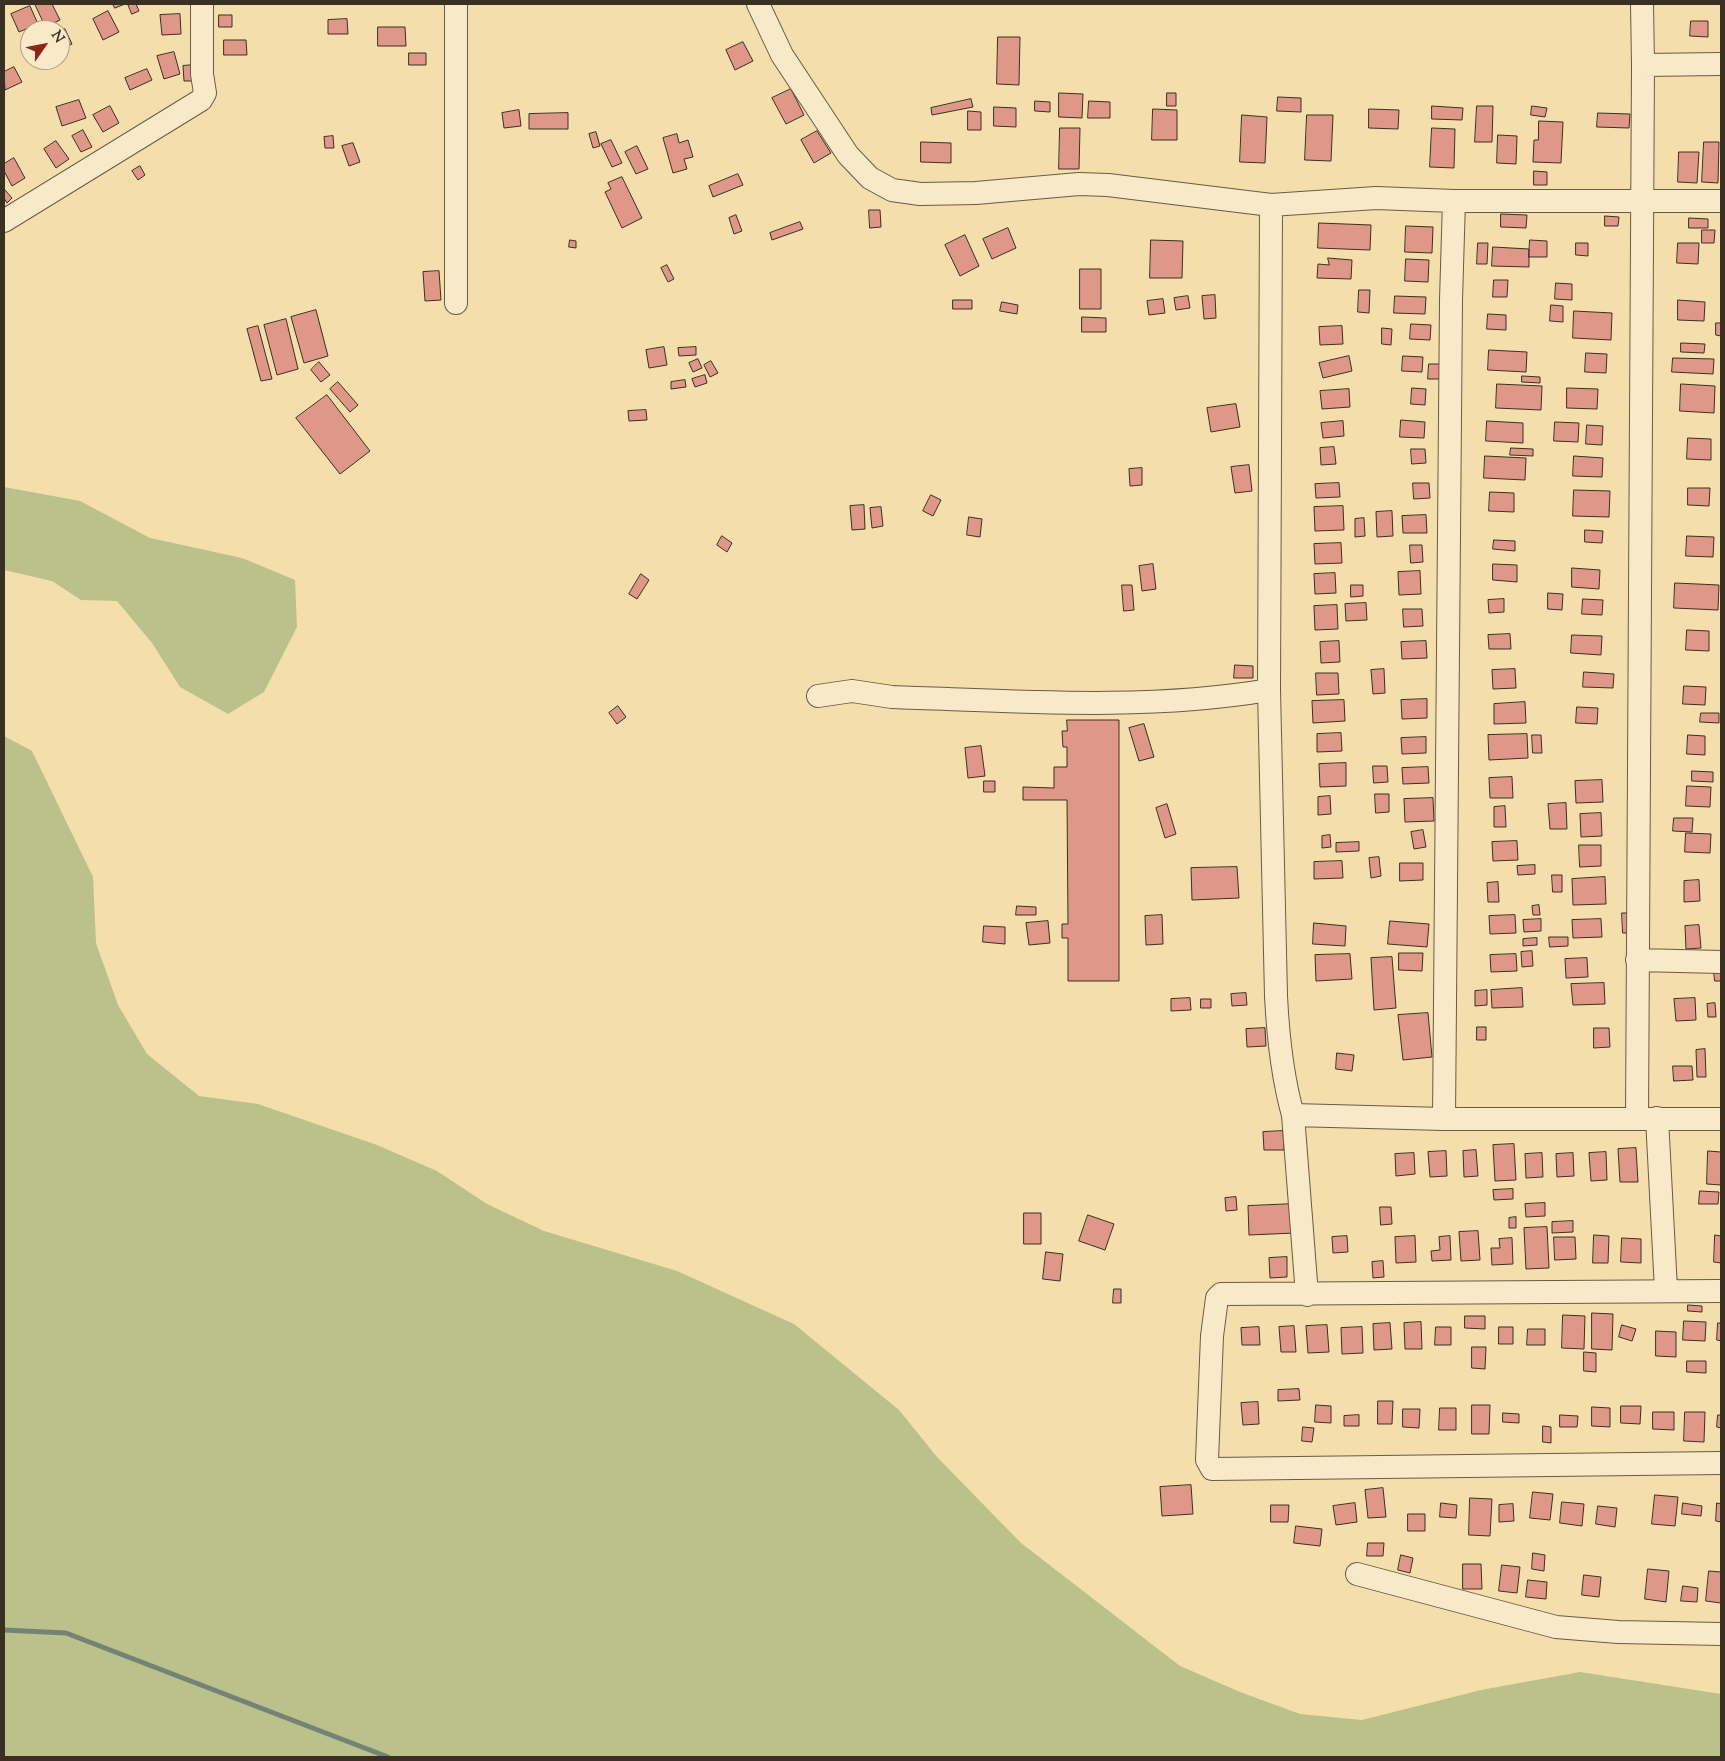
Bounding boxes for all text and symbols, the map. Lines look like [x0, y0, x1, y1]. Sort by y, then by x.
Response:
north arrow [20, 20, 70, 70]
text: N [45, 27, 68, 48]

